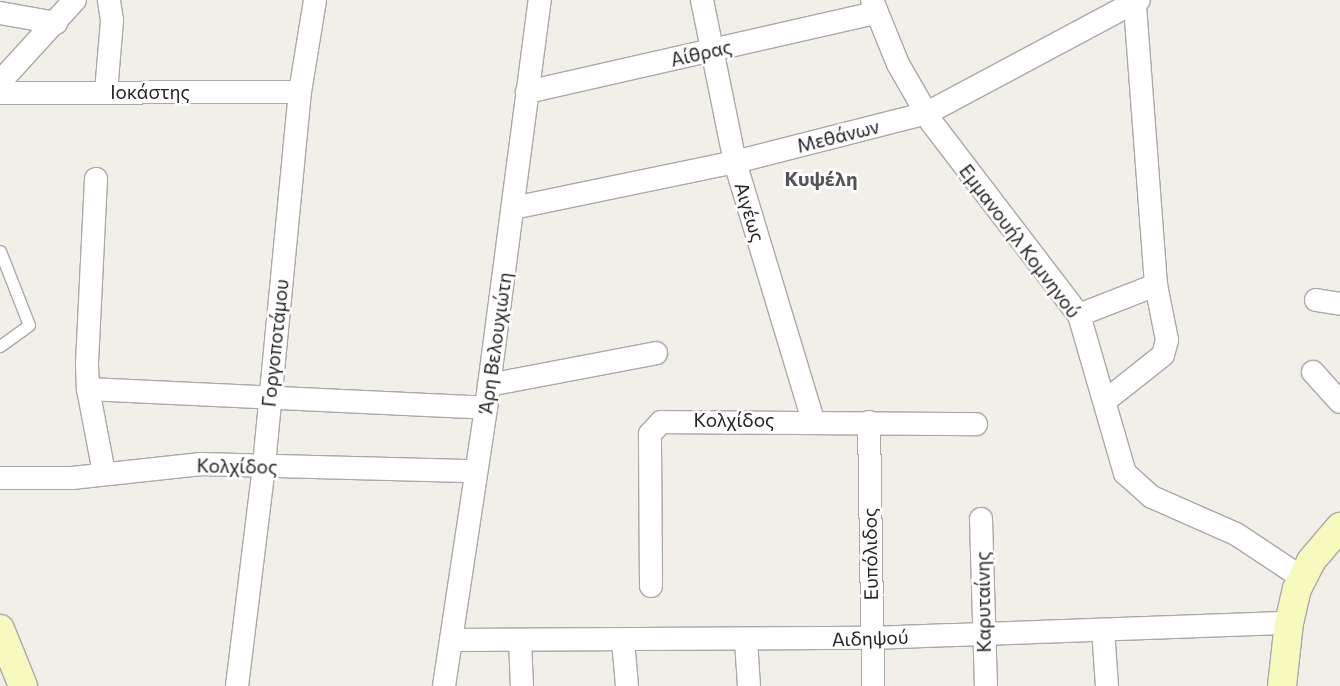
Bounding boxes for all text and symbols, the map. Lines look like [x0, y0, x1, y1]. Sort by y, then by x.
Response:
street label: Αίθρας [668, 35, 734, 71]
street label: Ιοκάστης [110, 81, 190, 103]
street label: Μεθάνων [794, 115, 882, 157]
street label: Εμμανουήλ Κομνηνού [955, 160, 1085, 322]
district label: Κυψέλη [784, 166, 858, 190]
street label: Αιγέως [730, 179, 770, 245]
street label: Άρη Βελουχιώτη [474, 271, 516, 415]
street label: Γοργοποτάμου [257, 278, 293, 408]
street label: Κολχίδος [694, 409, 774, 431]
street label: Κολχίδος [196, 454, 278, 478]
street label: Ευπόλιδος [858, 508, 882, 600]
street label: Καρυταίνης [971, 551, 995, 653]
street label: Αιδηψού [831, 625, 909, 651]

